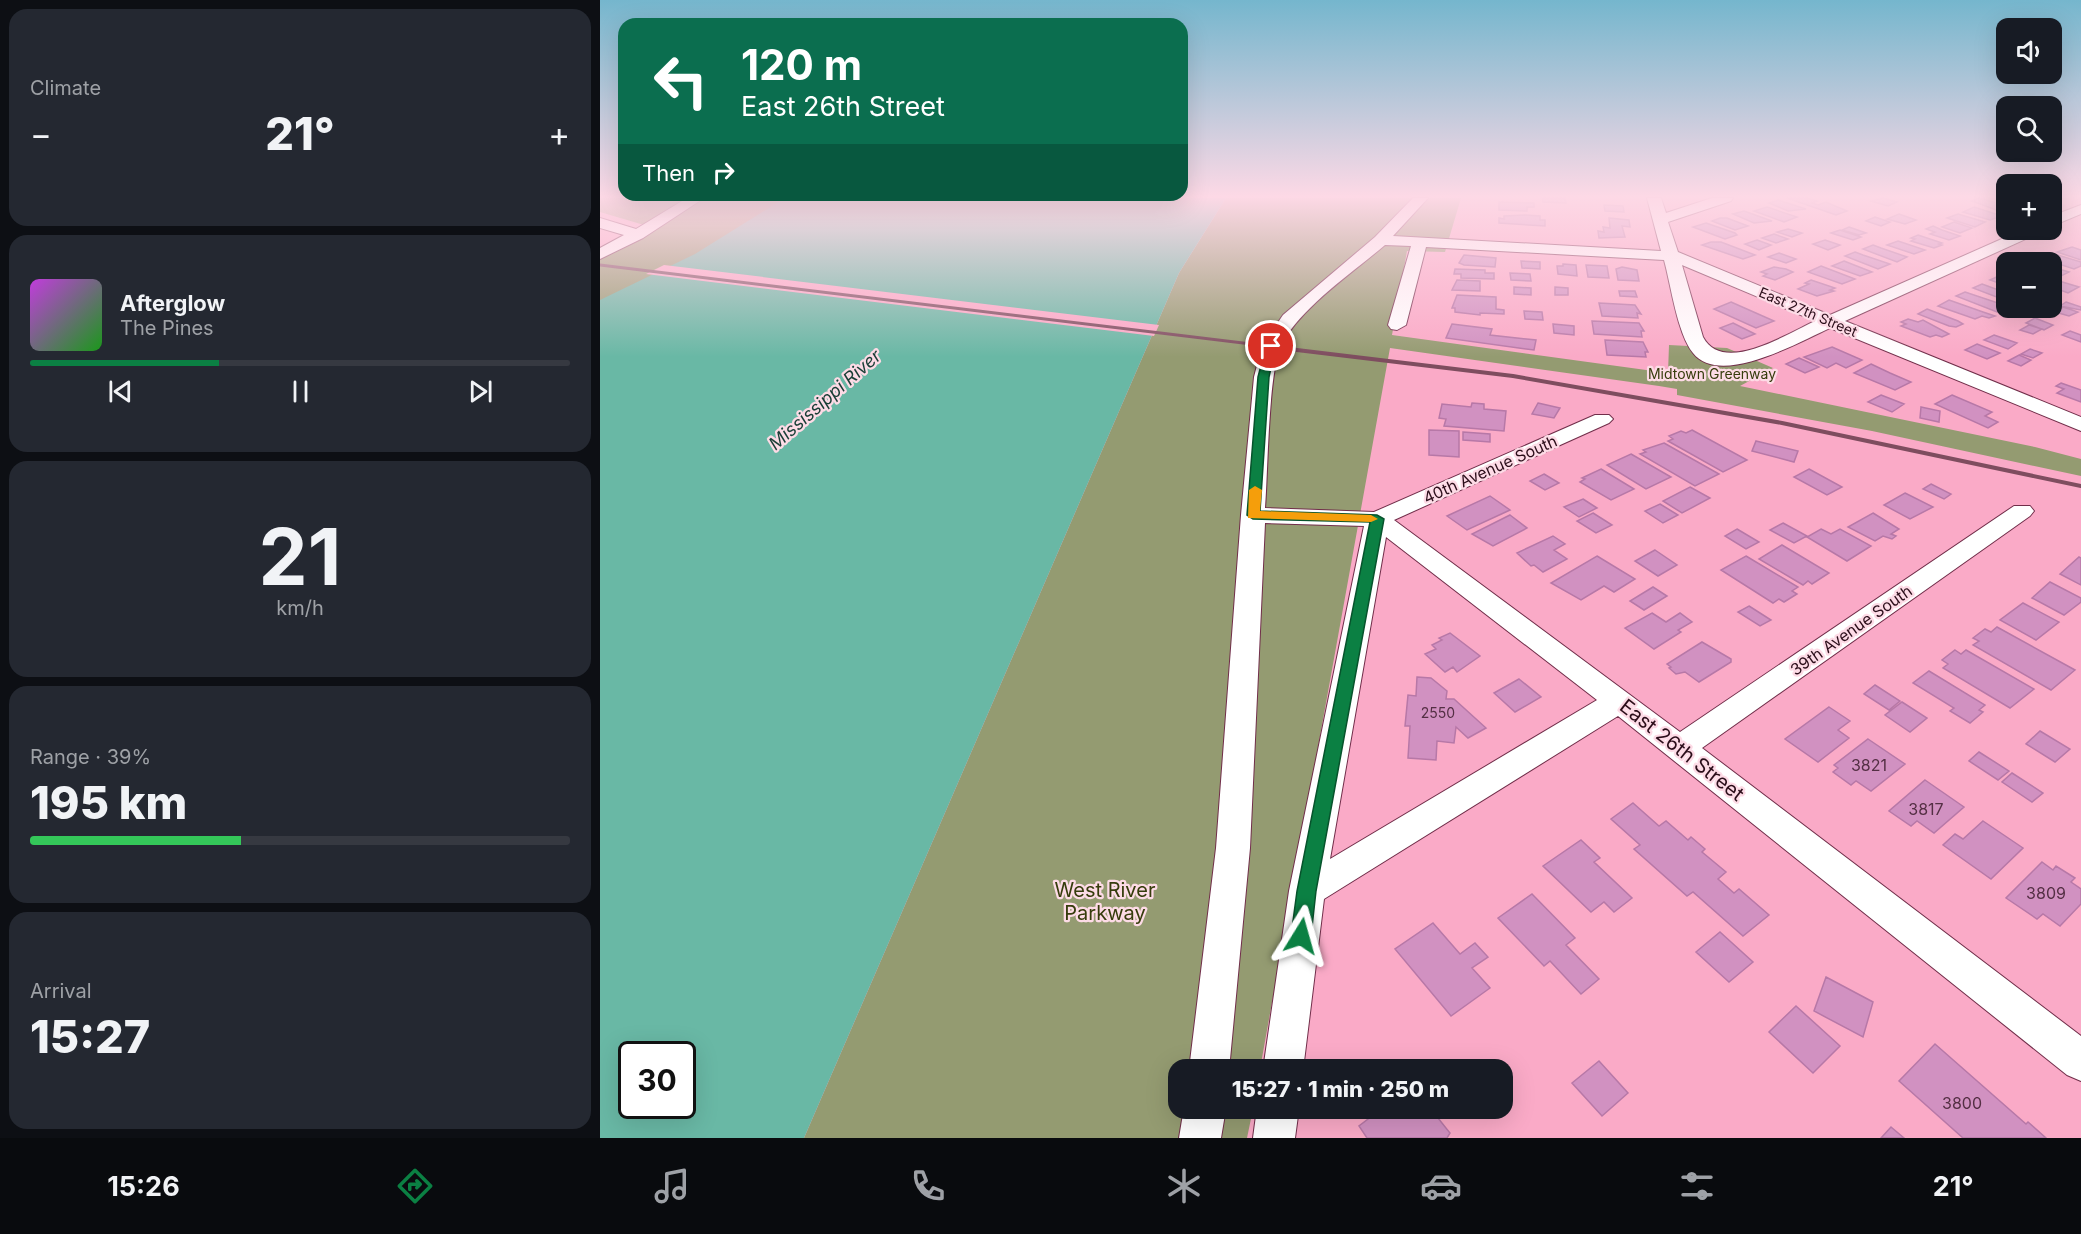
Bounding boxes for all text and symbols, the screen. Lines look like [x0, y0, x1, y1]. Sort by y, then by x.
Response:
map controls [1996, 18, 2062, 318]
button: sound [1996, 18, 2062, 84]
text: 120 m [741, 39, 862, 90]
icon: left [642, 42, 720, 120]
text: Climate [30, 76, 101, 100]
text: East 26th Street [741, 90, 945, 123]
button: search [1996, 96, 2062, 162]
text: 21° [265, 106, 335, 161]
text: − [30, 114, 52, 154]
text: + [548, 114, 570, 154]
icon: right [707, 156, 740, 189]
text: Then [642, 160, 695, 186]
button: + [1996, 174, 2062, 240]
button: − [1996, 252, 2062, 318]
street label: East 27th Street [1757, 283, 1860, 340]
text: Afterglow [120, 290, 225, 316]
text: The Pines [120, 316, 214, 340]
pin [1245, 320, 1296, 371]
icon: arrive [1254, 329, 1287, 362]
water label: Mississippi River [764, 344, 886, 454]
park label: Midtown Greenway [1648, 365, 1776, 382]
icon: previous [104, 375, 137, 408]
icon: pause [284, 375, 317, 408]
icon: next [464, 375, 497, 408]
street label: 40th Avenue South [1420, 430, 1560, 508]
text: 21 [259, 509, 341, 604]
street label: 39th Avenue South [1786, 581, 1916, 679]
text: km/h [276, 596, 324, 620]
street label: East 26th Street [1615, 694, 1749, 806]
house number: 2550 [1421, 704, 1455, 721]
text: Range · 39% [30, 745, 151, 769]
house number: 3821 [1851, 755, 1887, 775]
text: 195 km [30, 775, 187, 830]
house number: 3817 [1908, 799, 1944, 819]
park label: West River Parkway [1055, 878, 1156, 925]
house number: 3809 [2026, 883, 2066, 903]
position arrow [1269, 904, 1333, 968]
text: Arrival [30, 979, 92, 1003]
text: 15:27 [30, 1009, 150, 1064]
speed limit sign: 30 [618, 1041, 696, 1119]
text: 15:27 · 1 min · 250 m [1232, 1076, 1449, 1102]
house number: 3800 [1942, 1093, 1982, 1113]
icon: directions [394, 1165, 436, 1207]
icon: music [651, 1165, 693, 1207]
icon: phone [907, 1165, 949, 1207]
icon: climate [1163, 1165, 1205, 1207]
icon: car [1420, 1165, 1462, 1207]
icon: filters [1676, 1165, 1718, 1207]
text: 15:26 [107, 1170, 180, 1203]
text: 21° [1933, 1170, 1974, 1203]

